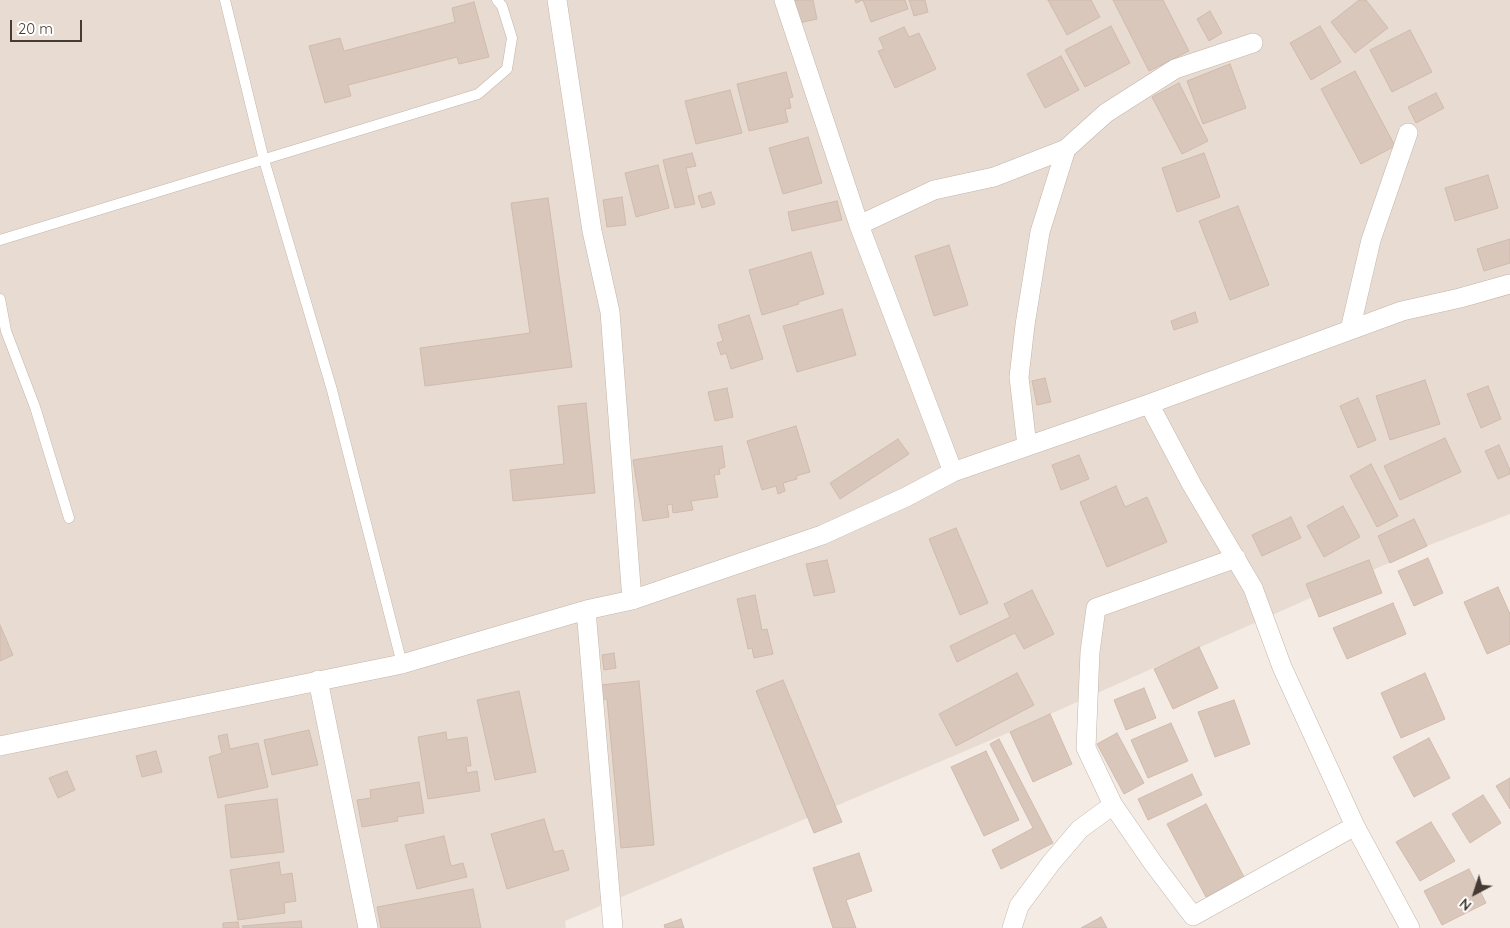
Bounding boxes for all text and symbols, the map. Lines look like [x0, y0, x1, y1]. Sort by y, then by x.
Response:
scale bar [12, 10, 85, 42]
text: 20 m [18, 19, 53, 38]
north arrow [1450, 868, 1500, 918]
text: N [1456, 894, 1475, 915]

